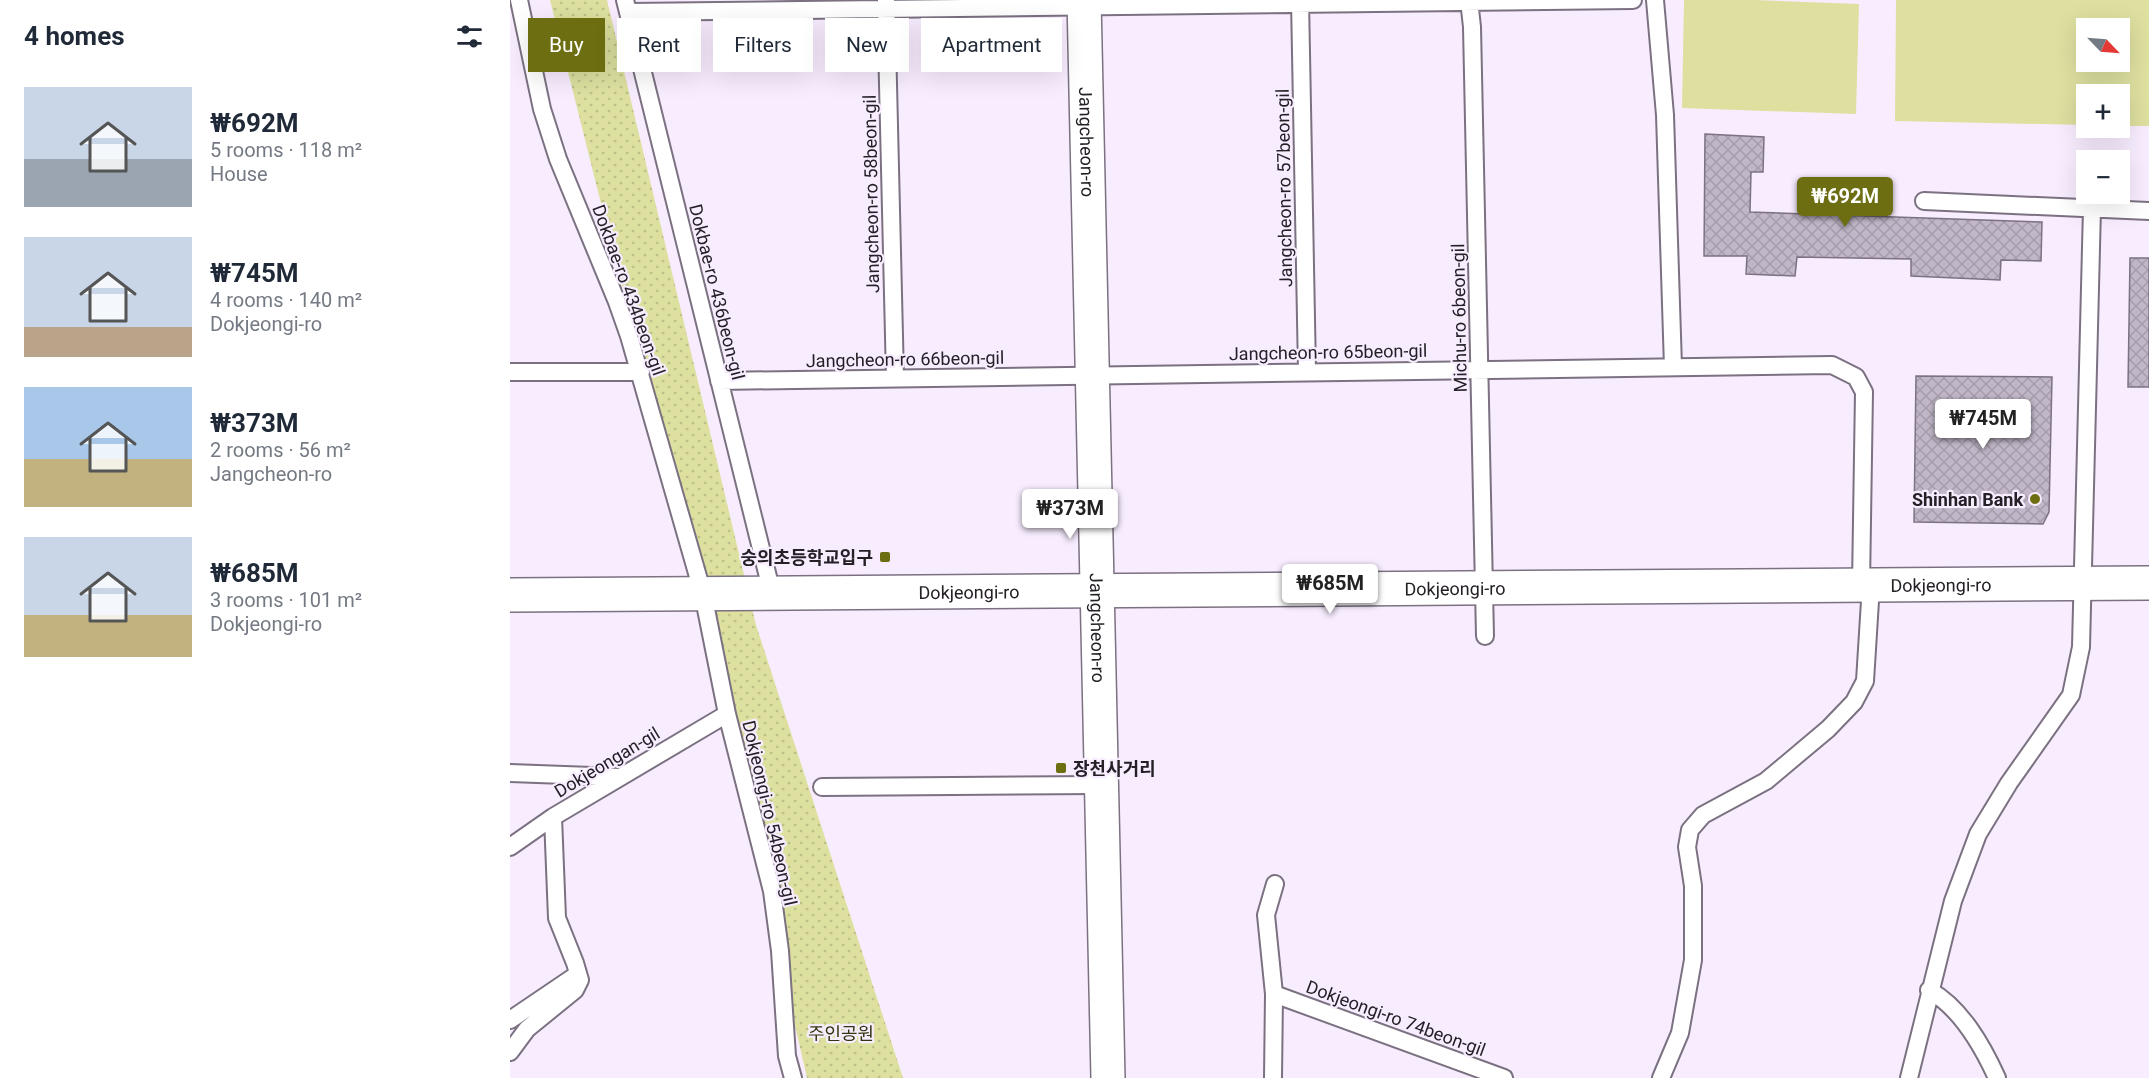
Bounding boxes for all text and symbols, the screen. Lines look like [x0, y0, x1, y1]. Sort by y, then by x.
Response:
chip: Buy [528, 18, 605, 72]
chip: Rent [617, 18, 701, 72]
chip: Filters [713, 18, 813, 72]
chip: New [825, 18, 909, 72]
chip: Apartment [921, 18, 1062, 72]
north arrow [2076, 18, 2130, 72]
map controls [2076, 18, 2130, 204]
icon: filters [453, 20, 486, 53]
text: 4 homes [24, 21, 125, 51]
button: + [2076, 84, 2130, 138]
street label: Jangcheon-ro [1075, 87, 1099, 197]
street label: Jangcheon-ro 57beon-gil [1272, 89, 1296, 287]
street label: Jangcheon-ro 58beon-gil [859, 95, 883, 293]
text: ₩692M [210, 108, 299, 138]
icon: home [72, 111, 144, 183]
text: 5 rooms · 118 m² [210, 138, 362, 162]
button: − [2076, 150, 2130, 204]
text: House [210, 162, 268, 186]
pin: ₩692M [1803, 177, 1887, 228]
text: ₩692M [1811, 184, 1879, 208]
street label: Dokbae-ro 434beon-gil [588, 202, 670, 378]
street label: Dokbae-ro 436beon-gil [685, 202, 749, 382]
street label: Michu-ro 6beon-gil [1447, 243, 1471, 393]
text: ₩745M [210, 258, 299, 288]
icon: home [72, 261, 144, 333]
text: 4 rooms · 140 m² [210, 288, 362, 312]
text: Dokjeongi-ro [210, 312, 322, 336]
street label: Jangcheon-ro 65beon-gil [1229, 340, 1427, 364]
street label: Jangcheon-ro 66beon-gil [806, 347, 1004, 371]
pin: ₩745M [1941, 399, 2025, 450]
text: ₩745M [1949, 406, 2017, 430]
text: ₩373M [210, 408, 299, 438]
icon: home [72, 411, 144, 483]
text: 2 rooms · 56 m² [210, 438, 351, 462]
text: Jangcheon-ro [210, 462, 332, 486]
pin: ₩373M [1028, 489, 1112, 540]
place label: Shinhan Bank [1912, 489, 2023, 510]
marker: Shinhan Bank [2028, 492, 2042, 506]
text: ₩373M [1036, 496, 1104, 520]
place label: 숭의초등학교입구 [741, 547, 873, 568]
marker: 숭의초등학교입구 [878, 550, 892, 564]
text: ₩685M [210, 558, 299, 588]
icon: home [72, 561, 144, 633]
pin: ₩685M [1288, 564, 1372, 615]
text: ₩685M [1296, 571, 1364, 595]
street label: Jangcheon-ro [1086, 573, 1110, 683]
street label: Dokjeongi-ro [1890, 574, 1992, 595]
street label: Dokjeongi-ro [1404, 577, 1506, 599]
street label: Dokjeongi-ro [918, 581, 1020, 603]
text: 3 rooms · 101 m² [210, 588, 362, 612]
text: Dokjeongi-ro [210, 612, 322, 636]
street label: Dokjeongi-ro 54beon-gil [738, 718, 802, 908]
street label: Dokjeongan-gil [551, 722, 663, 802]
place label: 장천사거리 [1073, 758, 1156, 779]
marker: 장천사거리 [1054, 761, 1068, 775]
street label: Dokjeongi-ro 74beon-gil [1303, 976, 1489, 1060]
park label: 주인공원 [808, 1023, 874, 1044]

